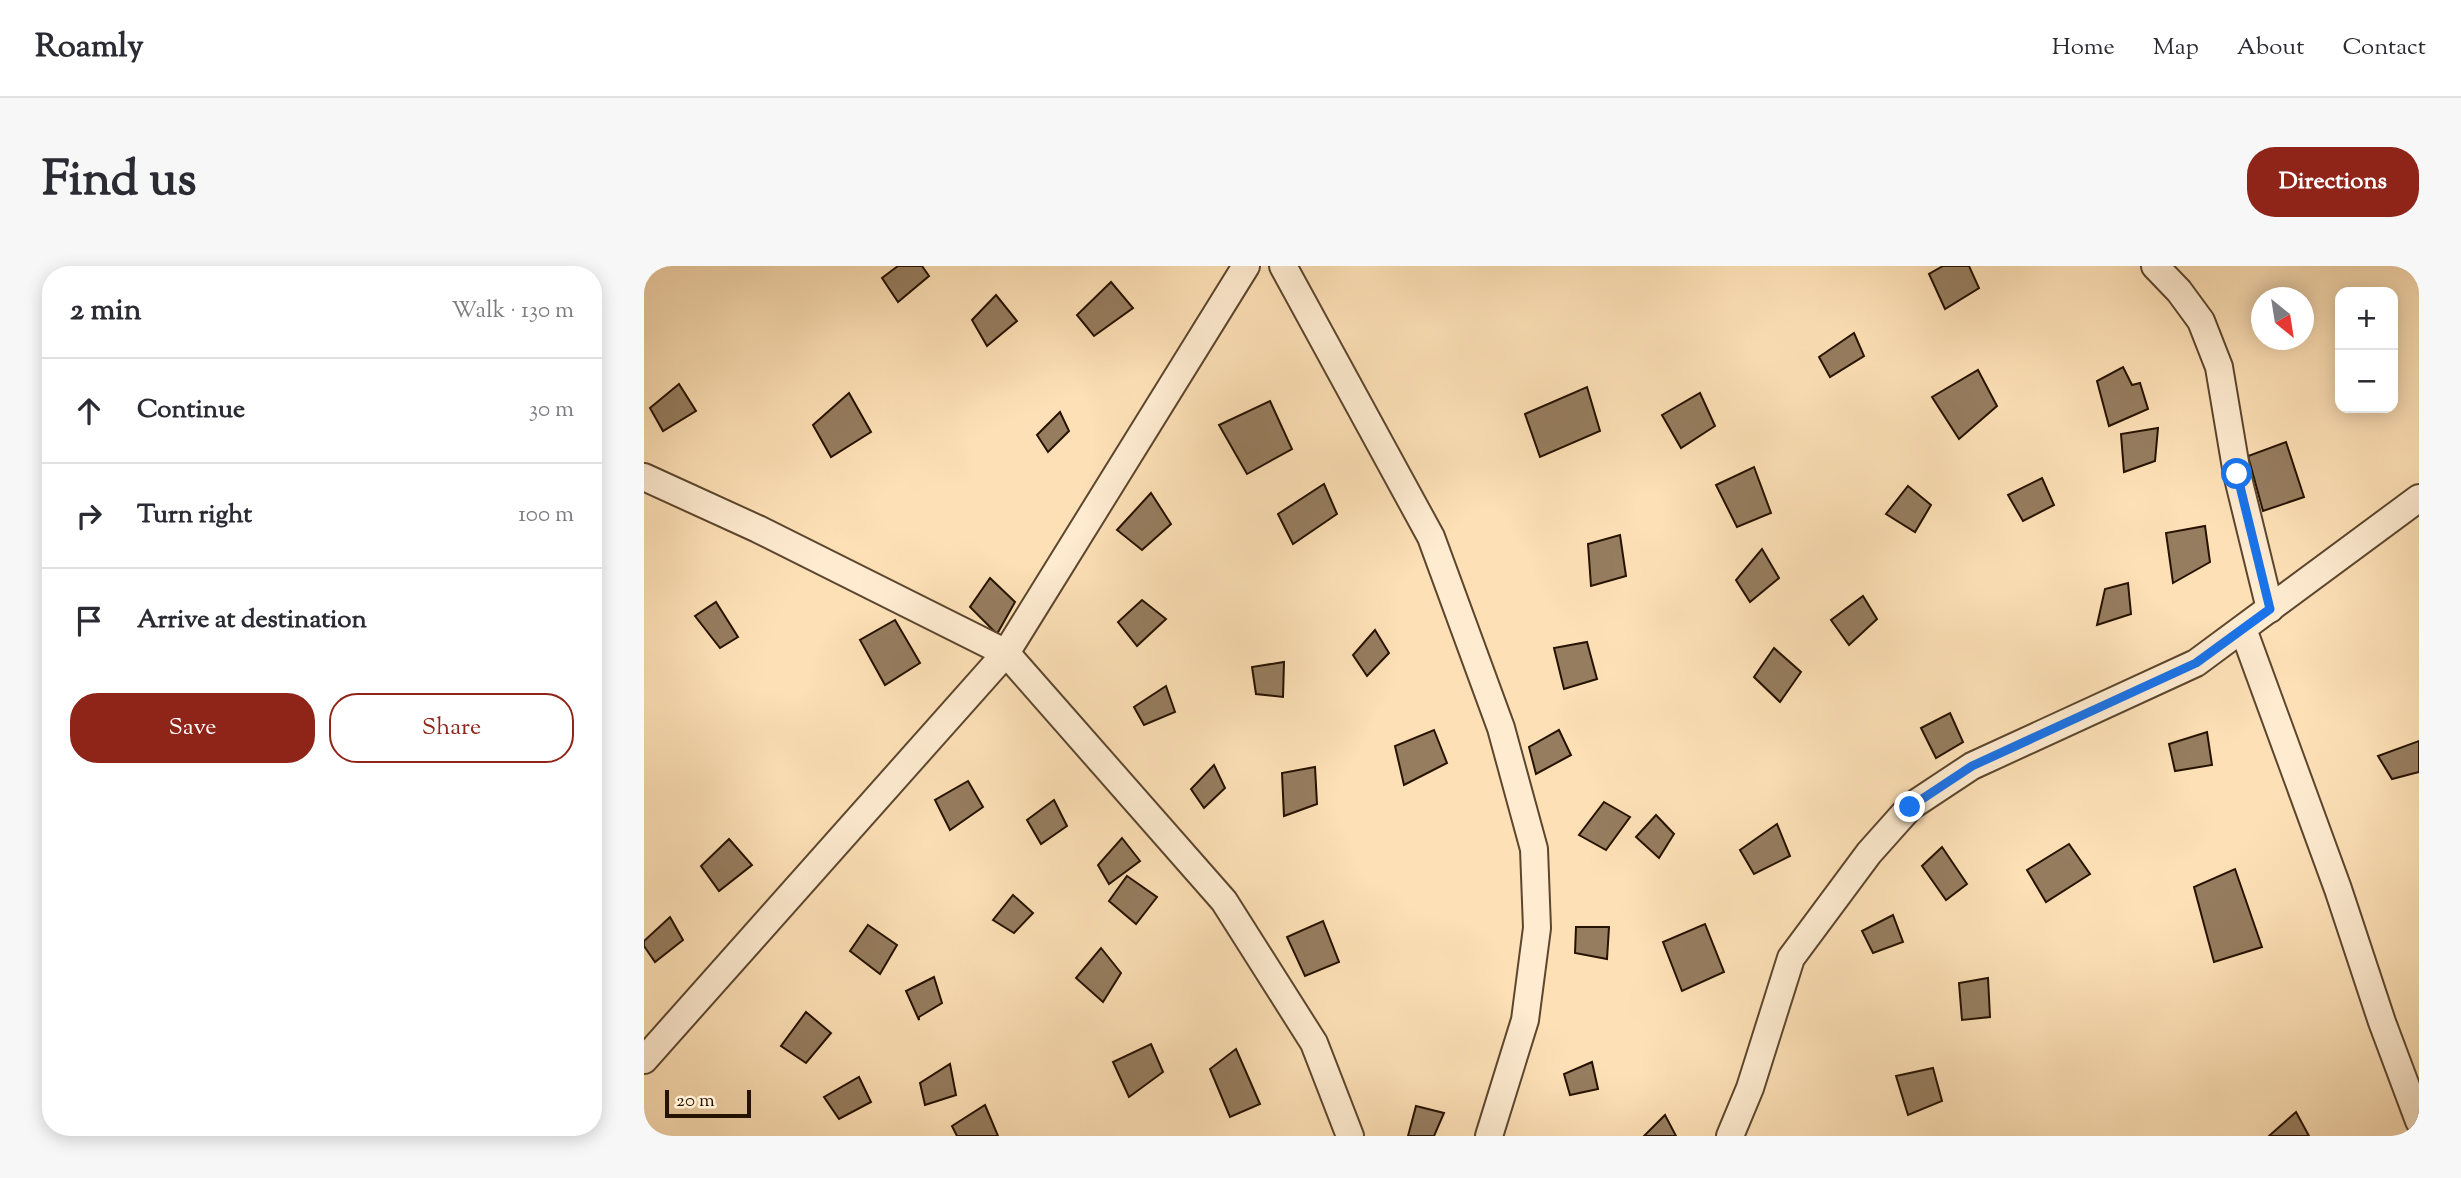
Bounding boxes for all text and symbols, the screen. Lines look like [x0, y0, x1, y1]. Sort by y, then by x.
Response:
text: Roamly [35, 24, 144, 72]
text: Home [2052, 31, 2115, 65]
text: Map [2153, 31, 2199, 65]
text: About [2237, 31, 2304, 65]
text: Contact [2342, 31, 2426, 65]
text: Find us [42, 147, 196, 217]
button: Directions [2247, 147, 2419, 217]
north arrow [2251, 287, 2314, 350]
map controls [2335, 287, 2398, 413]
button: + [2335, 287, 2398, 350]
text: 2 min [70, 290, 142, 333]
text: Walk · 130 m [451, 295, 574, 328]
button: − [2335, 350, 2398, 413]
icon: ahead [70, 392, 108, 430]
text: Continue [137, 392, 245, 429]
text: 30 m [529, 394, 574, 427]
route start [2221, 458, 2252, 489]
icon: right [70, 497, 108, 535]
text: Turn right [137, 497, 252, 534]
text: 100 m [518, 499, 574, 532]
icon: arrive [70, 602, 108, 640]
text: Arrive at destination [137, 602, 367, 639]
button: Save [70, 693, 315, 763]
button: Share [329, 693, 574, 763]
route end [1894, 791, 1925, 822]
scale bar [665, 1087, 751, 1119]
text: 20 m [676, 1088, 715, 1115]

